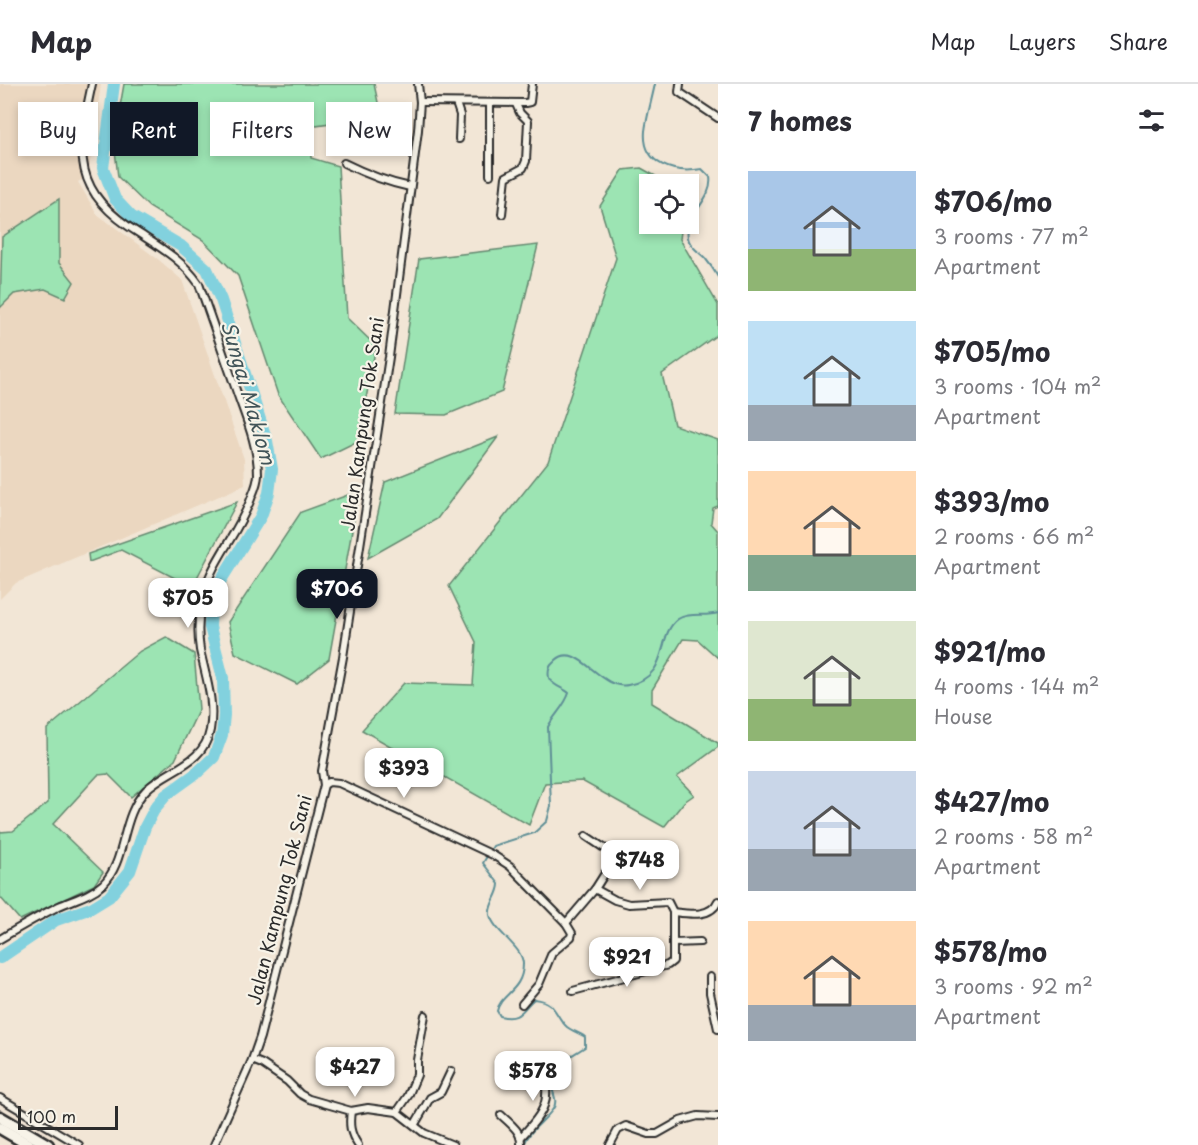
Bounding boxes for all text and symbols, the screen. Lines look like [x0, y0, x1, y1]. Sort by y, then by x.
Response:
text: Map [30, 20, 92, 63]
text: Map [931, 25, 975, 57]
text: Layers [1008, 25, 1076, 57]
text: Share [1109, 25, 1168, 57]
text: 7 homes [748, 101, 852, 140]
chip: Buy [18, 102, 98, 156]
chip: Rent [110, 102, 198, 156]
chip: Filters [210, 102, 314, 156]
chip: New [326, 102, 412, 156]
icon: filters [1135, 104, 1168, 137]
map controls [639, 174, 699, 234]
button: locate [639, 174, 699, 234]
text: $706/mo [934, 182, 1052, 221]
icon: home [796, 195, 868, 267]
text: 3 rooms · 77 m² [934, 221, 1089, 251]
text: Apartment [934, 251, 1041, 281]
street label: Jalan Kampung Tok Sani [333, 315, 390, 532]
water label: Sungai Maklom [214, 317, 284, 469]
text: $705/mo [934, 332, 1050, 371]
icon: home [796, 345, 868, 417]
text: 3 rooms · 104 m² [934, 371, 1101, 401]
text: Apartment [934, 401, 1041, 431]
text: $393/mo [934, 482, 1049, 521]
icon: home [796, 495, 868, 567]
text: 2 rooms · 66 m² [934, 521, 1094, 551]
text: Apartment [934, 551, 1041, 581]
pin: $706 [301, 569, 373, 620]
text: $706 [311, 573, 363, 603]
pin: $705 [152, 578, 224, 629]
text: $705 [162, 582, 214, 612]
text: $921/mo [934, 632, 1046, 671]
icon: home [796, 645, 868, 717]
text: 4 rooms · 144 m² [934, 671, 1099, 701]
text: House [934, 701, 993, 731]
pin: $393 [368, 748, 440, 799]
text: $393 [379, 752, 429, 782]
text: $427/mo [934, 782, 1049, 821]
street label: Jalan Kampung Tok Sani [239, 792, 318, 1008]
icon: home [796, 795, 868, 867]
text: 2 rooms · 58 m² [934, 821, 1093, 851]
pin: $748 [604, 840, 676, 891]
text: $748 [615, 844, 665, 874]
text: Apartment [934, 851, 1041, 881]
text: $578/mo [934, 932, 1047, 971]
pin: $921 [591, 937, 663, 988]
text: $921 [603, 941, 651, 971]
icon: home [796, 945, 868, 1017]
text: 3 rooms · 92 m² [934, 971, 1093, 1001]
text: Apartment [934, 1001, 1041, 1031]
pin: $427 [319, 1047, 391, 1098]
text: $427 [330, 1051, 380, 1081]
pin: $578 [497, 1051, 569, 1102]
text: $578 [508, 1055, 558, 1085]
scale bar [18, 1103, 118, 1130]
text: 100 m [27, 1104, 76, 1128]

